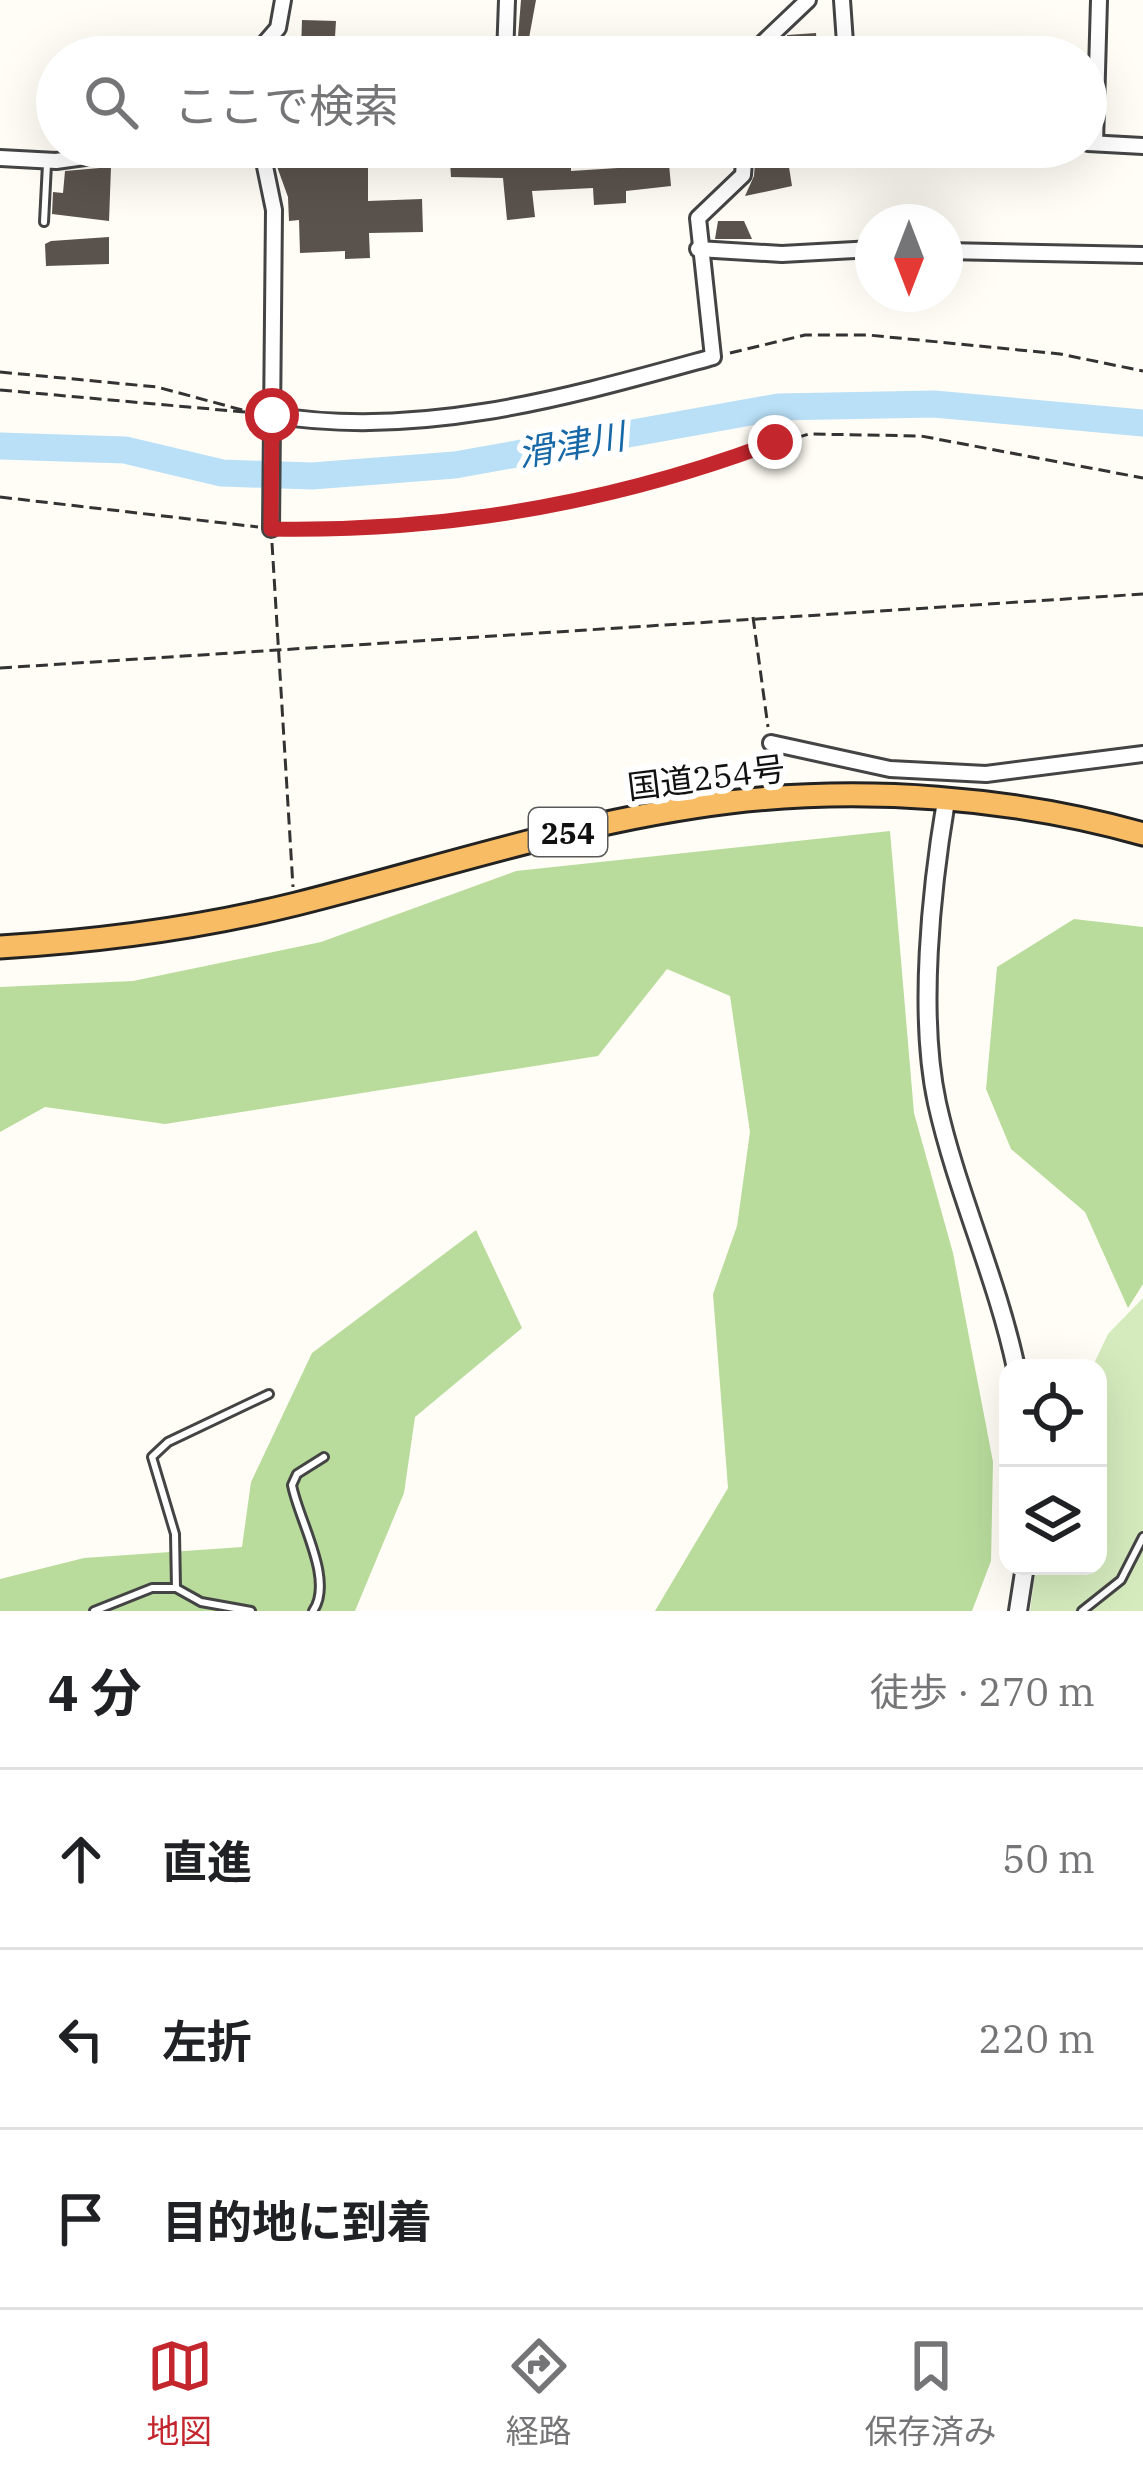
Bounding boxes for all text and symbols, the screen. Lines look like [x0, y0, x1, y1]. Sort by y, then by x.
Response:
search box [36, 36, 1107, 168]
icon: search [78, 69, 144, 135]
text: ここで検索 [174, 76, 399, 134]
north arrow [855, 204, 963, 312]
route start [245, 388, 299, 442]
water label: 滑津川 [514, 411, 632, 477]
route end [748, 415, 802, 469]
street label: 国道254号 [625, 746, 787, 808]
road number: 254 [529, 808, 607, 856]
map controls [999, 1359, 1107, 1575]
button: locate [999, 1359, 1107, 1467]
button: layers [999, 1467, 1107, 1575]
text: 4 分 [48, 1659, 141, 1725]
text: 徒歩 · 270 m [870, 1666, 1095, 1717]
icon: ahead [48, 1826, 114, 1892]
text: 直進 [162, 1832, 252, 1890]
text: 50 m [1002, 1833, 1095, 1884]
icon: left [48, 2006, 114, 2072]
text: 左折 [162, 2012, 252, 2070]
text: 220 m [979, 2013, 1095, 2064]
icon: arrive [48, 2186, 114, 2252]
text: 目的地に到着 [162, 2192, 432, 2250]
tab: 地図 [147, 2333, 213, 2453]
tab: 経路 [506, 2333, 572, 2453]
tab: 保存済み [865, 2333, 997, 2453]

